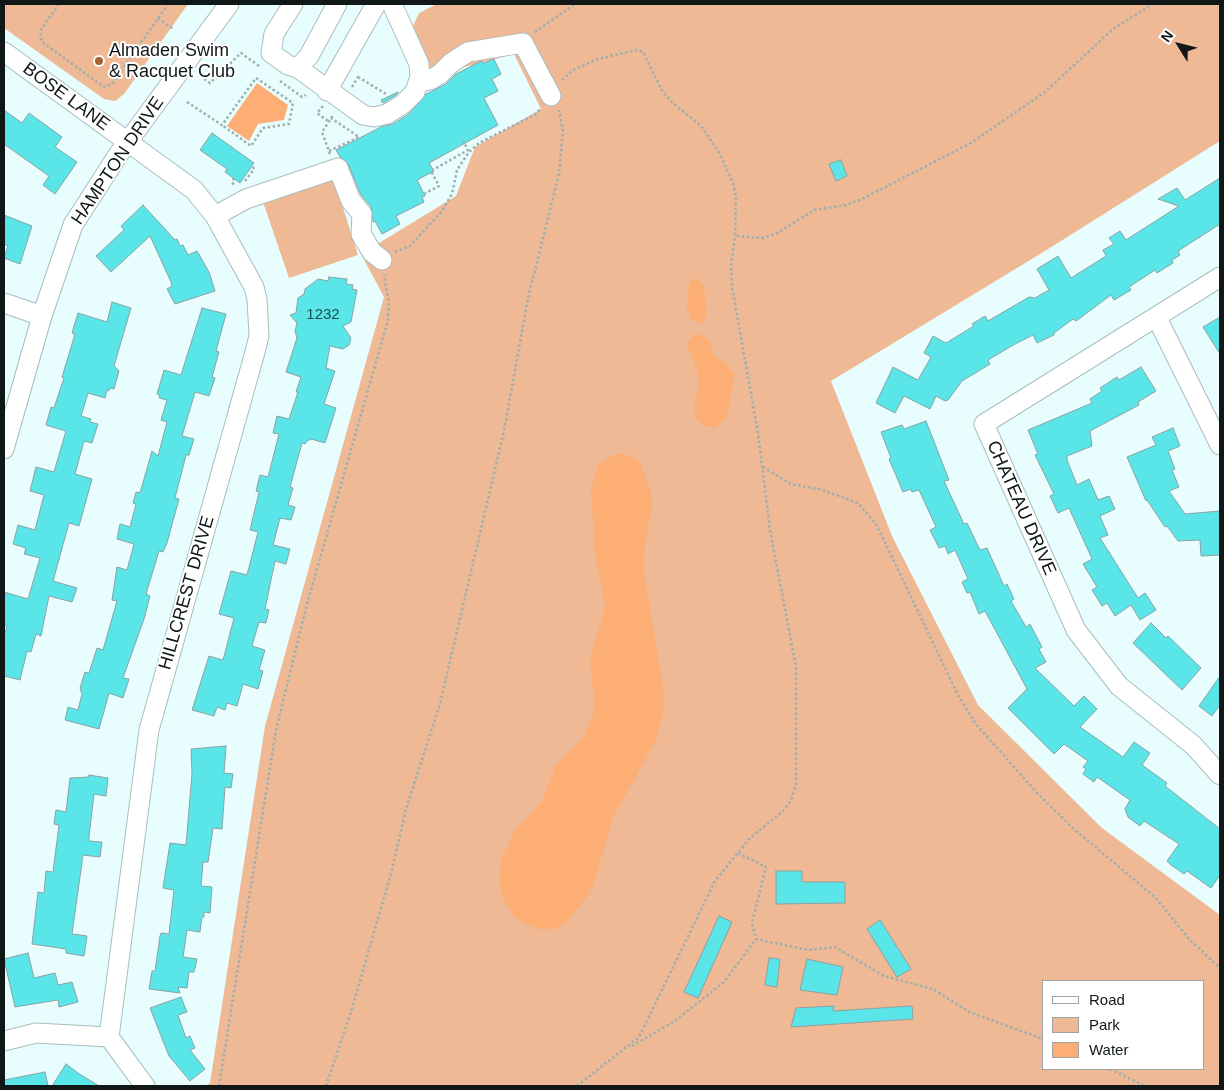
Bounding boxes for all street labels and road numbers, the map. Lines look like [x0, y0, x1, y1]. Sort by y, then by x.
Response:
street label: BOSE LANE [18, 58, 114, 136]
street label: HAMPTON DRIVE [67, 93, 169, 229]
street label: CHATEAU DRIVE [982, 438, 1060, 578]
street label: HILLCREST DRIVE [155, 514, 219, 672]

